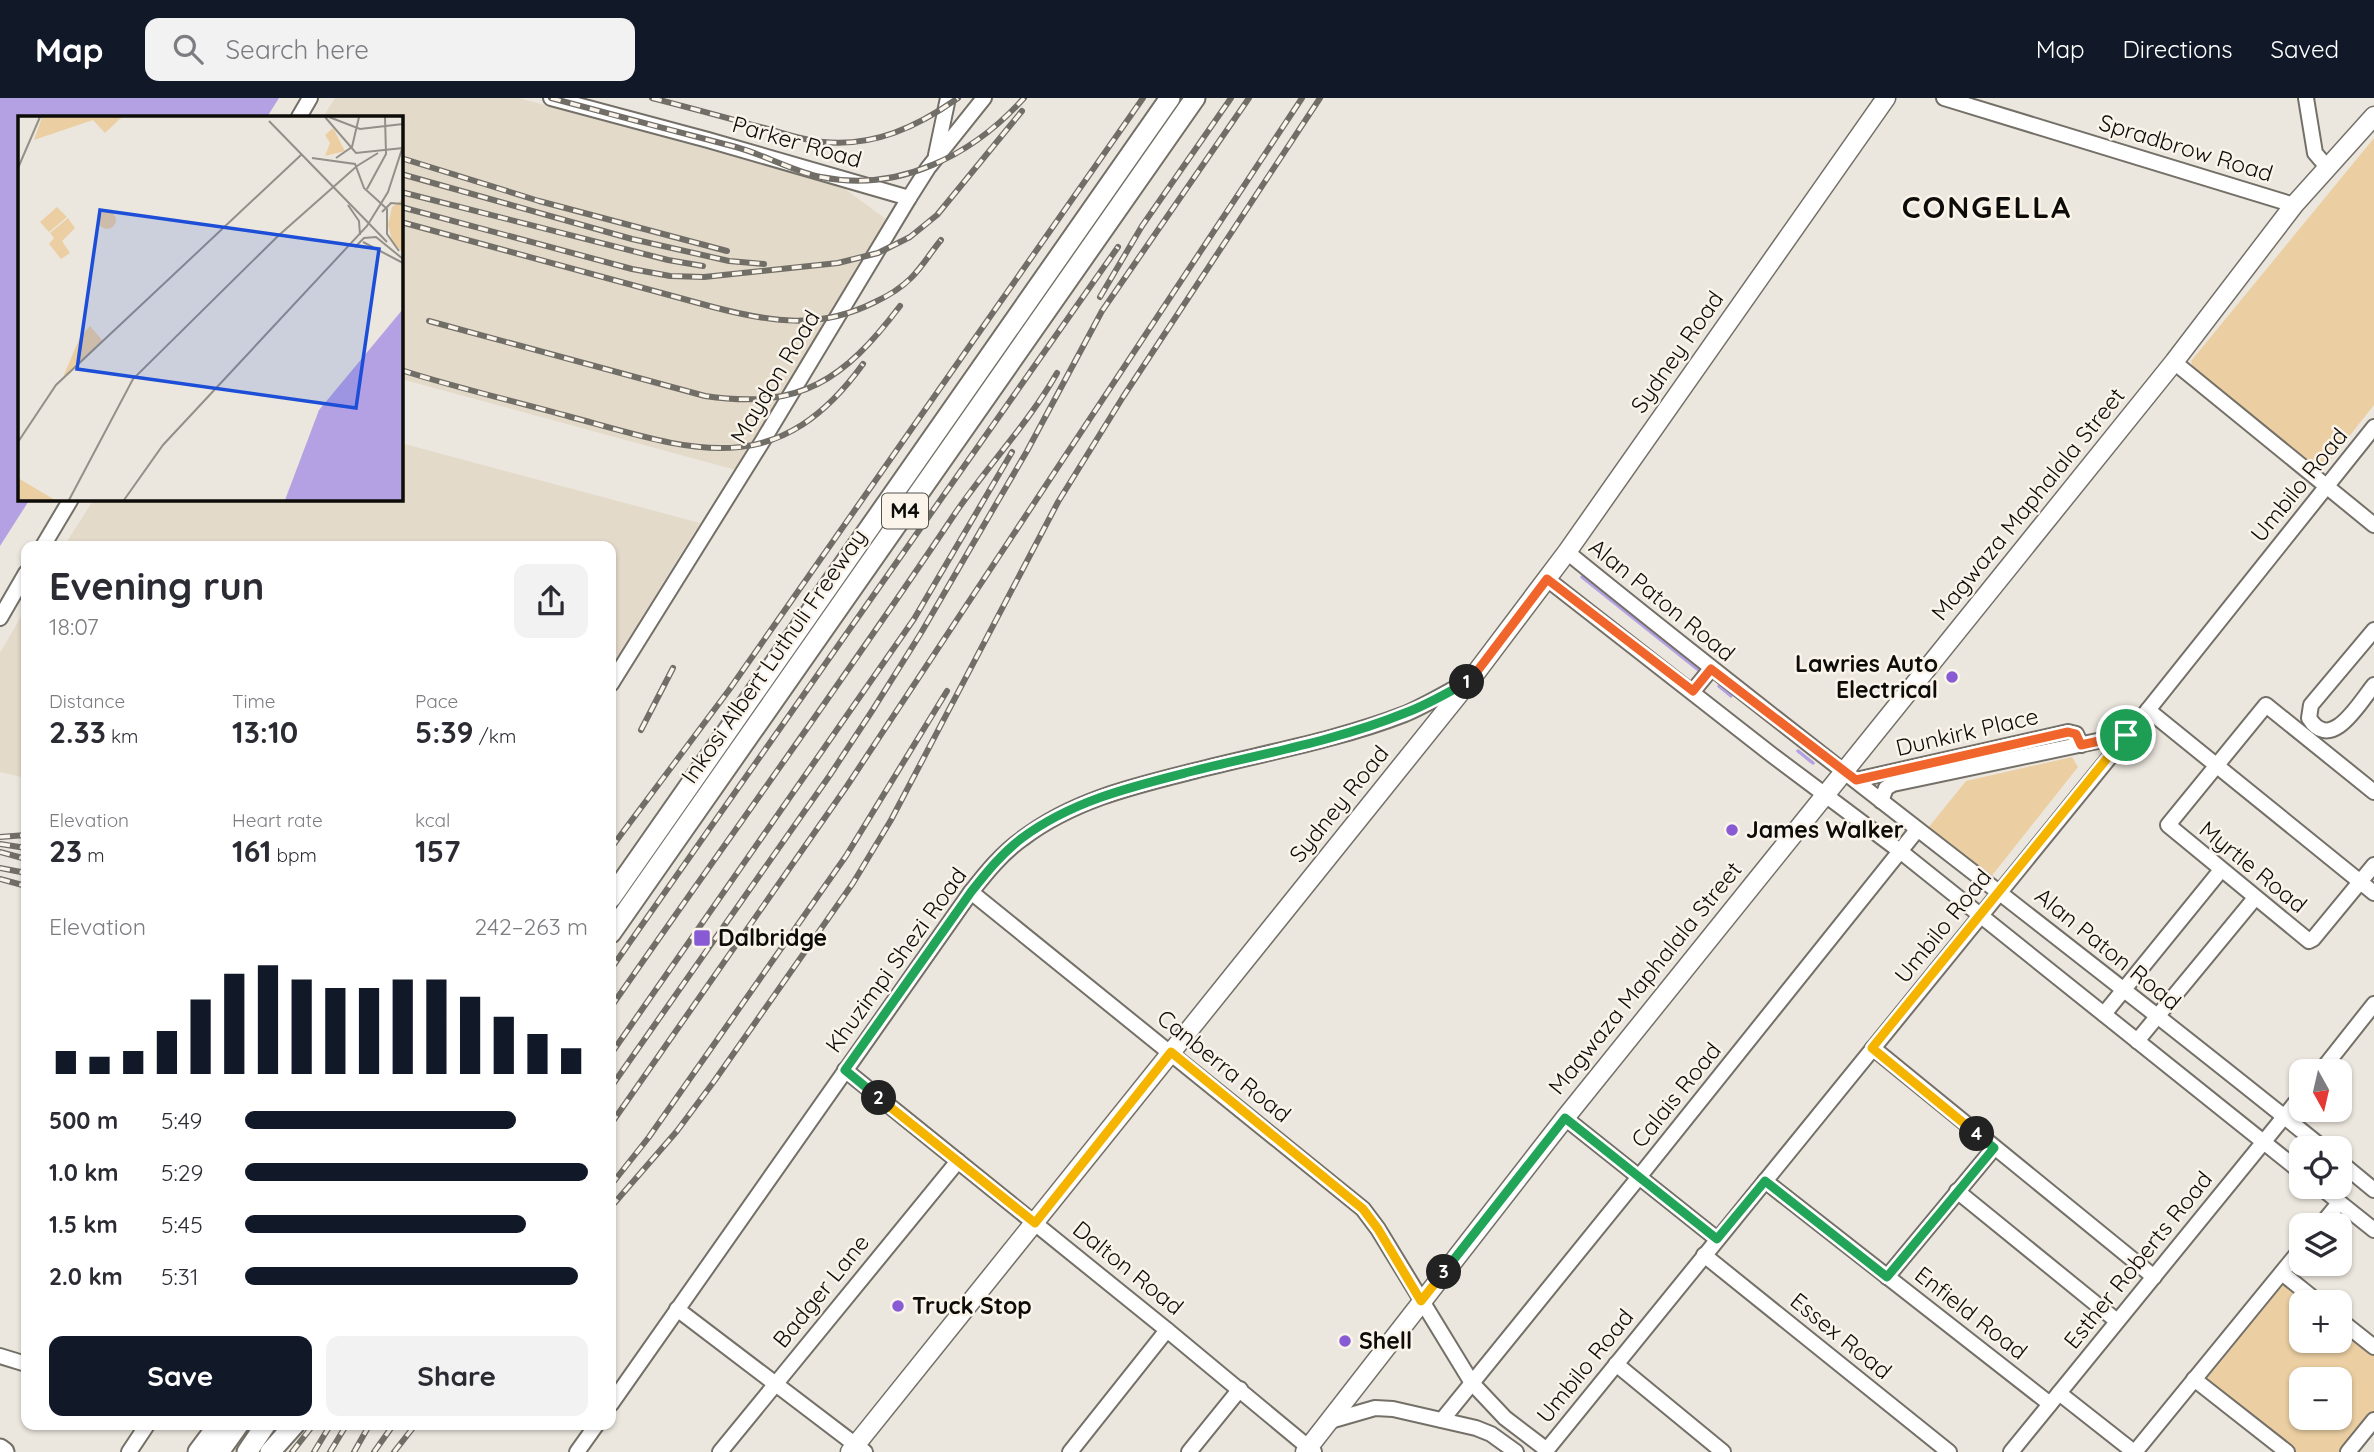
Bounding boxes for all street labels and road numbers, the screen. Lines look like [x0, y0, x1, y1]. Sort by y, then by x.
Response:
street label: Spradbrow Road [2096, 107, 2277, 188]
street label: Parker Road [729, 109, 865, 174]
street label: Sydney Road [1624, 285, 1729, 418]
street label: Maydon Road [723, 305, 826, 449]
street label: Magwaza Maphalala Street [1925, 381, 2131, 626]
street label: Umbilo Road [2244, 422, 2353, 548]
road number: M4 [882, 494, 928, 528]
street label: Inkosi Albert Luthuli Freeway [675, 523, 873, 789]
street label: Alan Paton Road [1583, 532, 1741, 667]
street label: Dunkirk Place [1893, 701, 2041, 762]
street label: Sydney Road [1283, 739, 1395, 868]
street label: Myrtle Road [2194, 814, 2313, 919]
street label: Magwaza Maphalala Street [1542, 855, 1748, 1100]
street label: Khuzimpi Shezi Road [819, 861, 973, 1058]
street label: Umbilo Road [1888, 863, 1997, 989]
street label: Alan Paton Road [2029, 881, 2187, 1016]
street label: Canberra Road [1151, 1003, 1297, 1128]
street label: Calais Road [1624, 1036, 1727, 1153]
street label: Esther Roberts Road [2057, 1165, 2218, 1354]
street label: Dalton Road [1067, 1214, 1189, 1321]
street label: Badger Lane [766, 1228, 875, 1353]
street label: Enfield Road [1909, 1260, 2033, 1366]
street label: Essex Road [1785, 1286, 1898, 1385]
street label: Umbilo Road [1530, 1303, 1639, 1429]

